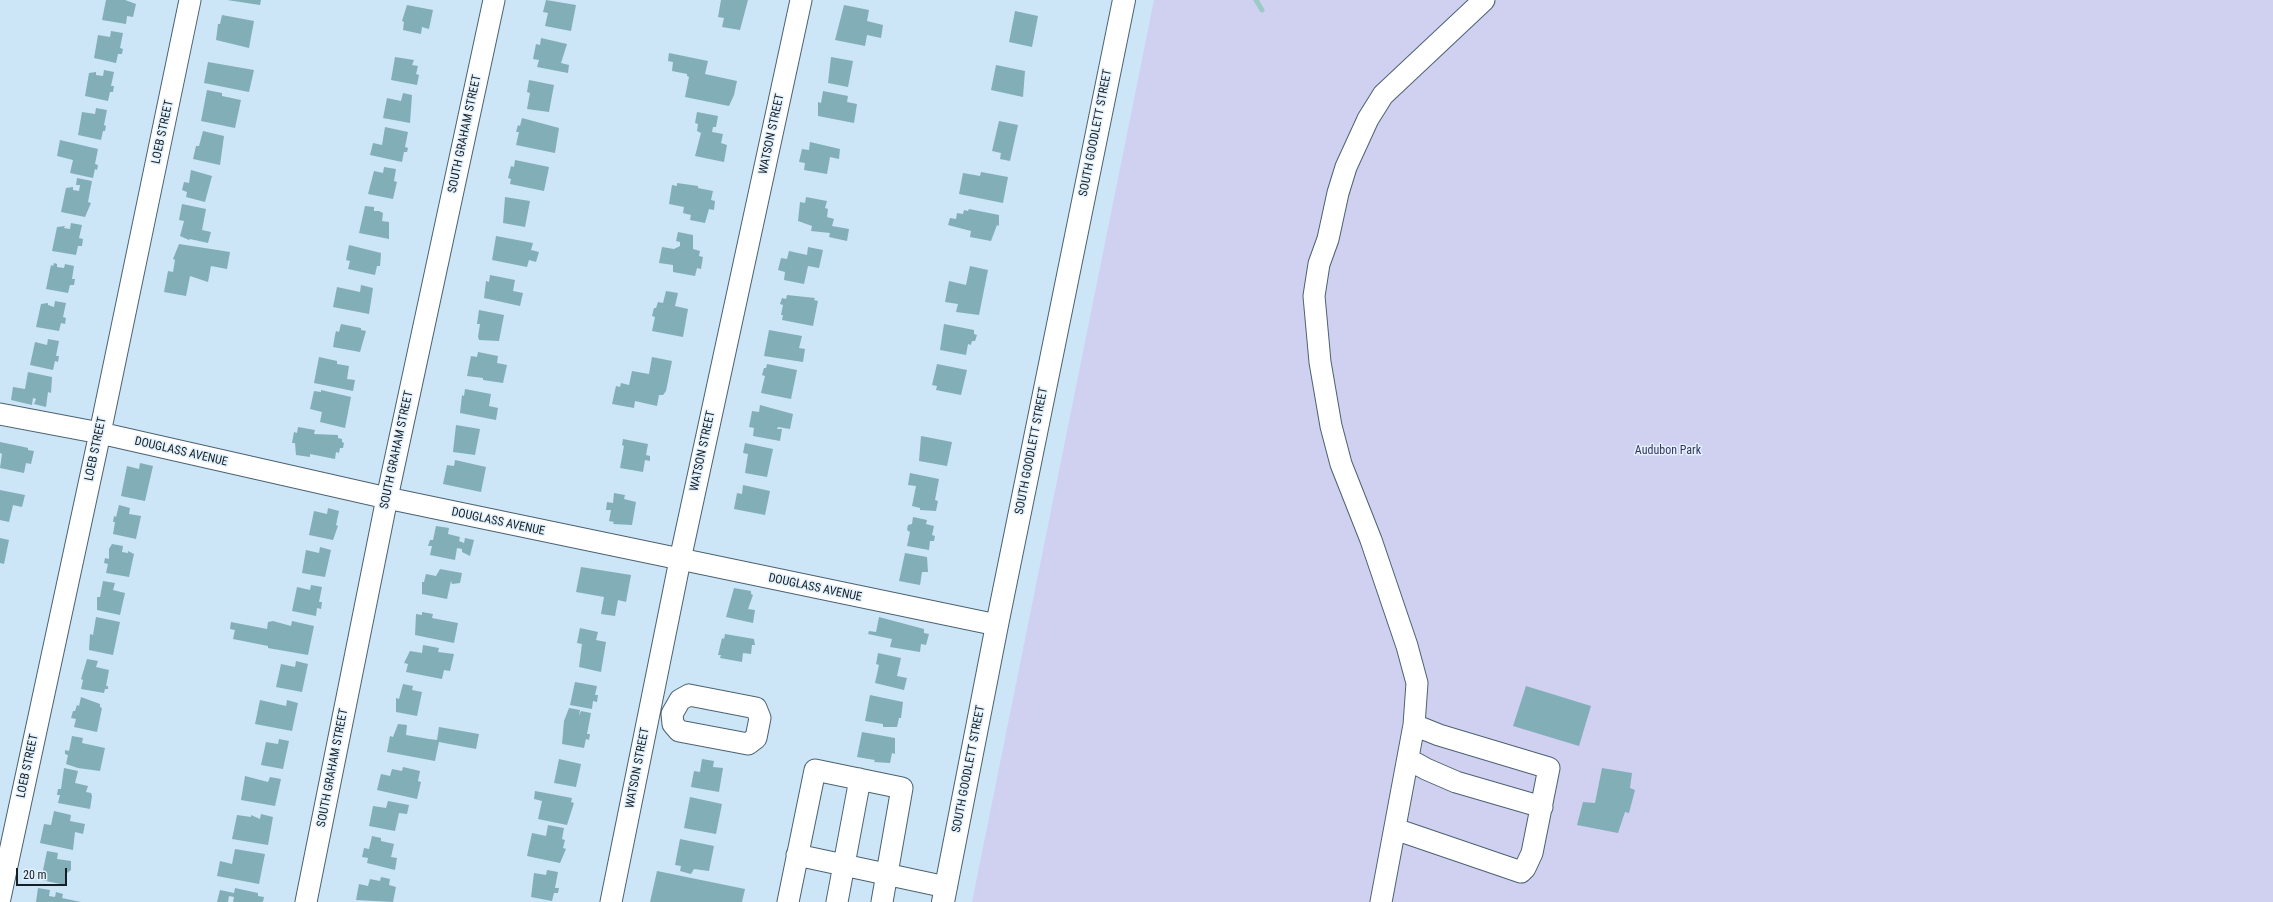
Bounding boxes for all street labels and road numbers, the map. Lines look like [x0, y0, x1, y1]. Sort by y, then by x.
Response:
street label: SOUTH GOODLETT STREET [1077, 68, 1115, 198]
street label: SOUTH GRAHAM STREET [445, 74, 485, 194]
street label: WATSON STREET [756, 92, 788, 176]
street label: LOEB STREET [149, 99, 177, 165]
street label: SOUTH GOODLETT STREET [1013, 386, 1051, 516]
street label: SOUTH GRAHAM STREET [377, 390, 417, 510]
street label: WATSON STREET [687, 409, 719, 493]
street label: LOEB STREET [82, 416, 110, 482]
street label: DOUGLASS AVENUE [133, 434, 229, 470]
street label: DOUGLASS AVENUE [450, 505, 546, 539]
street label: DOUGLASS AVENUE [767, 571, 863, 605]
street label: SOUTH GOODLETT STREET [950, 704, 988, 834]
street label: SOUTH GRAHAM STREET [314, 708, 352, 828]
street label: WATSON STREET [623, 726, 653, 810]
street label: LOEB STREET [14, 733, 42, 799]

